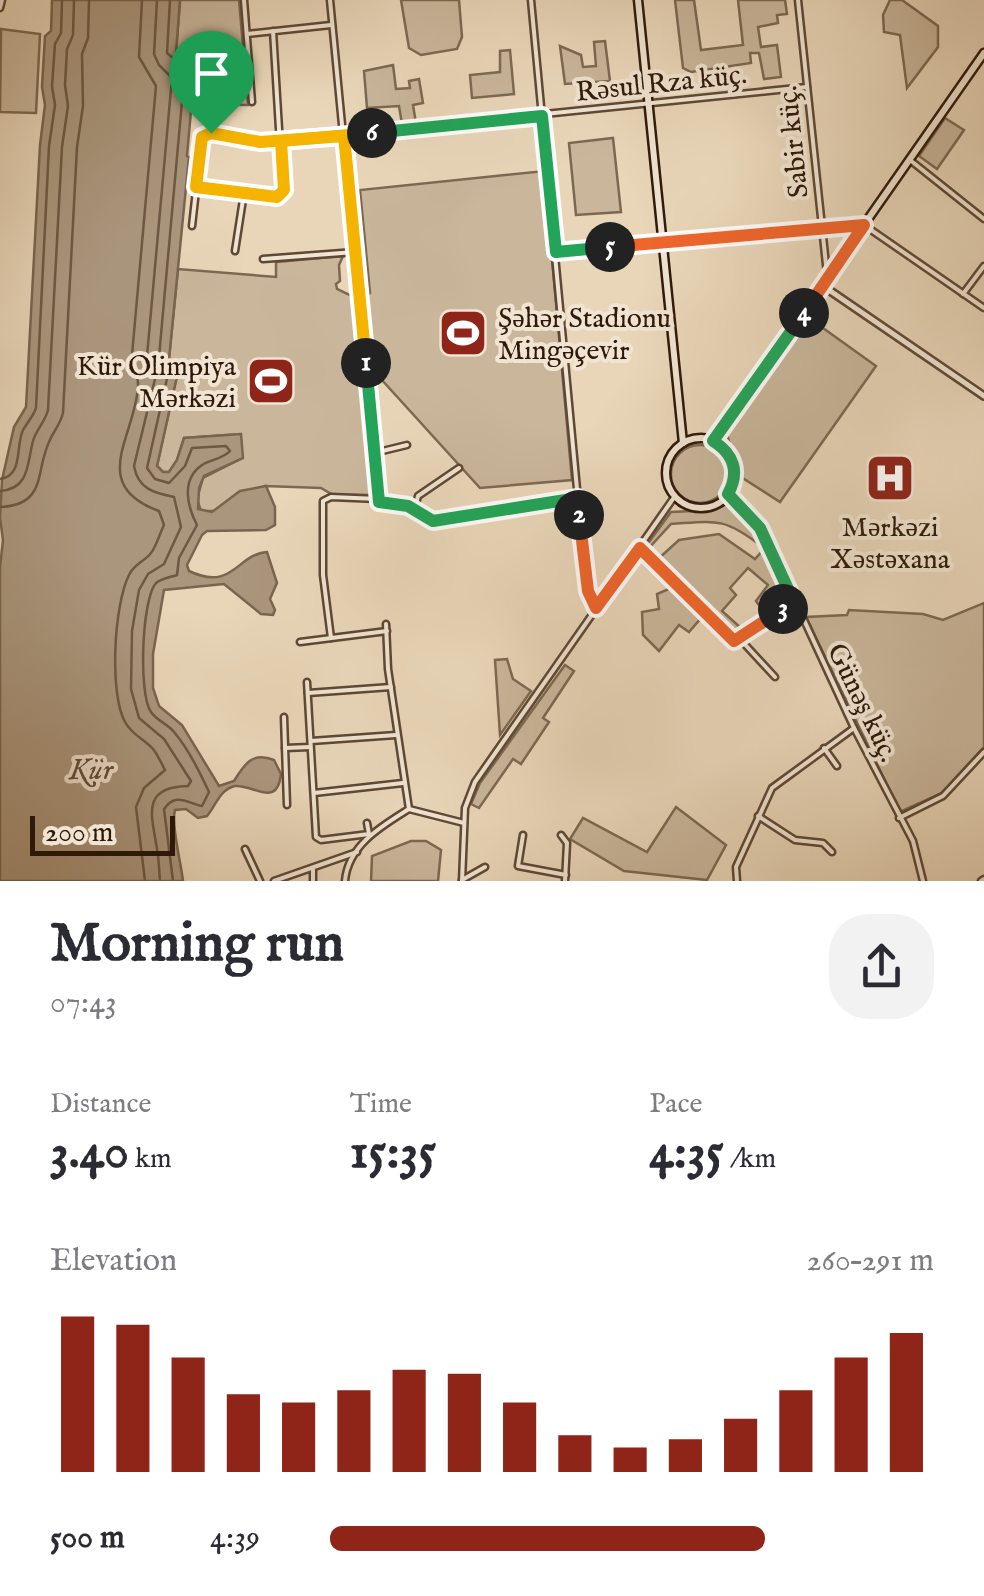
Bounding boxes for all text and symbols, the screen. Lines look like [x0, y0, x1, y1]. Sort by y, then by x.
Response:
pin [169, 31, 254, 134]
icon: arrive [184, 46, 239, 101]
street label: Rəsul Rza küç. [574, 58, 748, 111]
street label: Sabir küç. [771, 84, 818, 200]
pin: 6 [347, 108, 397, 158]
text: 6 [366, 115, 378, 150]
pin: 5 [585, 222, 635, 272]
text: 5 [605, 229, 615, 264]
pin: 4 [779, 288, 829, 338]
text: 4 [797, 295, 811, 330]
place label: Şəhər Stadionu Mingəçevir [498, 302, 671, 369]
sports icon: Şəhər Stadionu Mingəçevir [437, 307, 489, 359]
pin: 1 [341, 338, 391, 388]
text: 1 [361, 345, 371, 380]
place label: Kür Olimpiya Mərkəzi [77, 350, 237, 417]
sports icon: Kür Olimpiya Mərkəzi [245, 355, 297, 407]
hospital icon: Mərkəzi Xəstəxana [864, 452, 916, 504]
pin: 2 [554, 490, 604, 540]
text: 2 [572, 497, 586, 532]
place label: Mərkəzi Xəstəxana [830, 511, 951, 578]
pin: 3 [758, 584, 808, 634]
text: 3 [778, 591, 788, 626]
street label: Günəş küç. [818, 638, 905, 768]
water label: Kür [68, 752, 115, 790]
scale bar [30, 811, 175, 856]
text: 200 m [45, 816, 113, 851]
text: Morning run [50, 910, 344, 980]
button: share [829, 914, 934, 1019]
text: 07:43 [50, 983, 117, 1024]
text: Distance [50, 1087, 151, 1122]
text: Time [350, 1087, 412, 1122]
text: Pace [649, 1087, 702, 1122]
text: 3.40 [50, 1122, 129, 1185]
text: 15:35 [350, 1122, 436, 1185]
text: 4:35 [649, 1122, 724, 1185]
text: km [129, 1142, 172, 1177]
text: /km [724, 1142, 776, 1177]
text: Elevation [50, 1241, 177, 1282]
text: 260–291 m [807, 1241, 934, 1282]
text: 500 m [50, 1518, 125, 1559]
text: 4:39 [210, 1518, 260, 1559]

